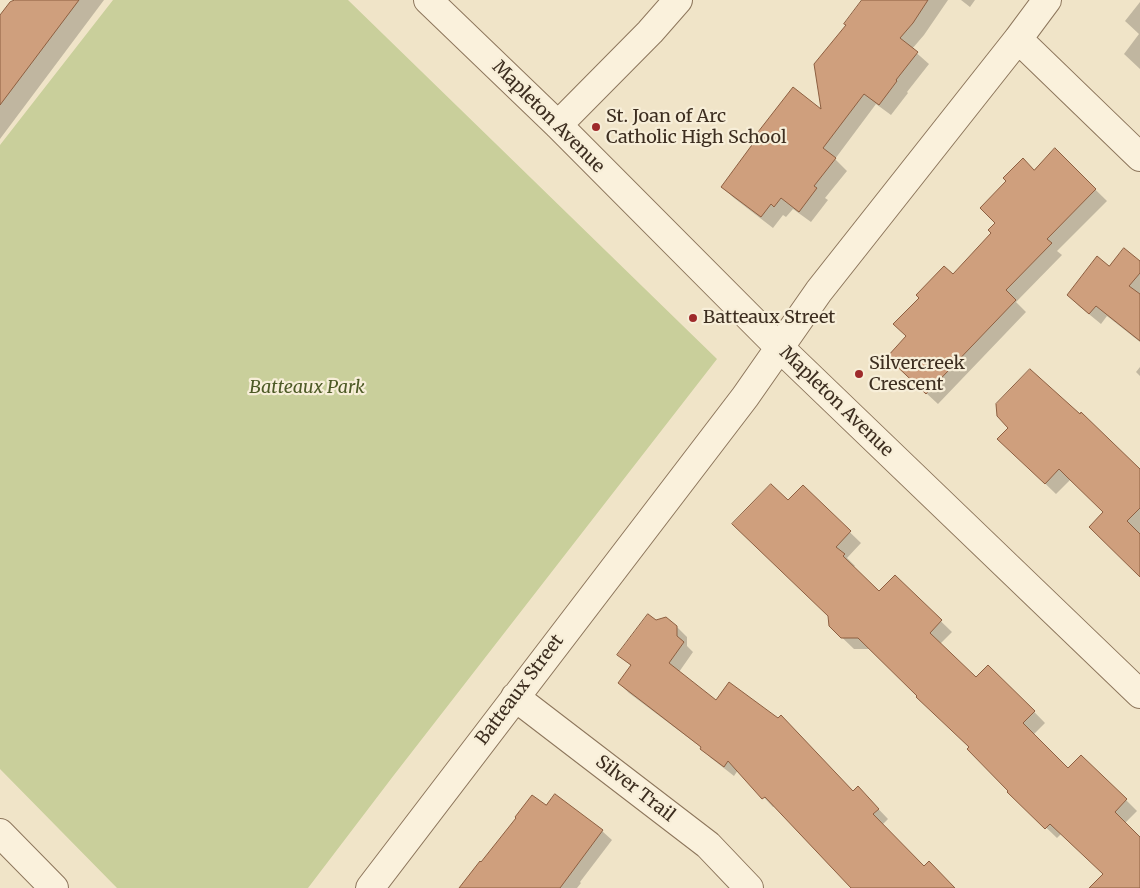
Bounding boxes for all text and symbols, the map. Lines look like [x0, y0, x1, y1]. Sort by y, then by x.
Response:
street label: Mapleton Avenue [487, 56, 609, 178]
place label: St. Joan of Arc Catholic High School [606, 106, 787, 148]
marker: St. Joan of Arc Catholic High School [590, 121, 602, 133]
place label: Batteaux Street [703, 307, 835, 329]
marker: Batteaux Street [687, 312, 699, 324]
street label: Mapleton Avenue [775, 342, 897, 462]
place label: Silvercreek Crescent [869, 353, 965, 396]
marker: Silvercreek Crescent [853, 368, 865, 380]
park label: Batteaux Park [249, 377, 365, 399]
street label: Batteaux Street [472, 631, 568, 749]
street label: Silver Trail [591, 751, 679, 827]

